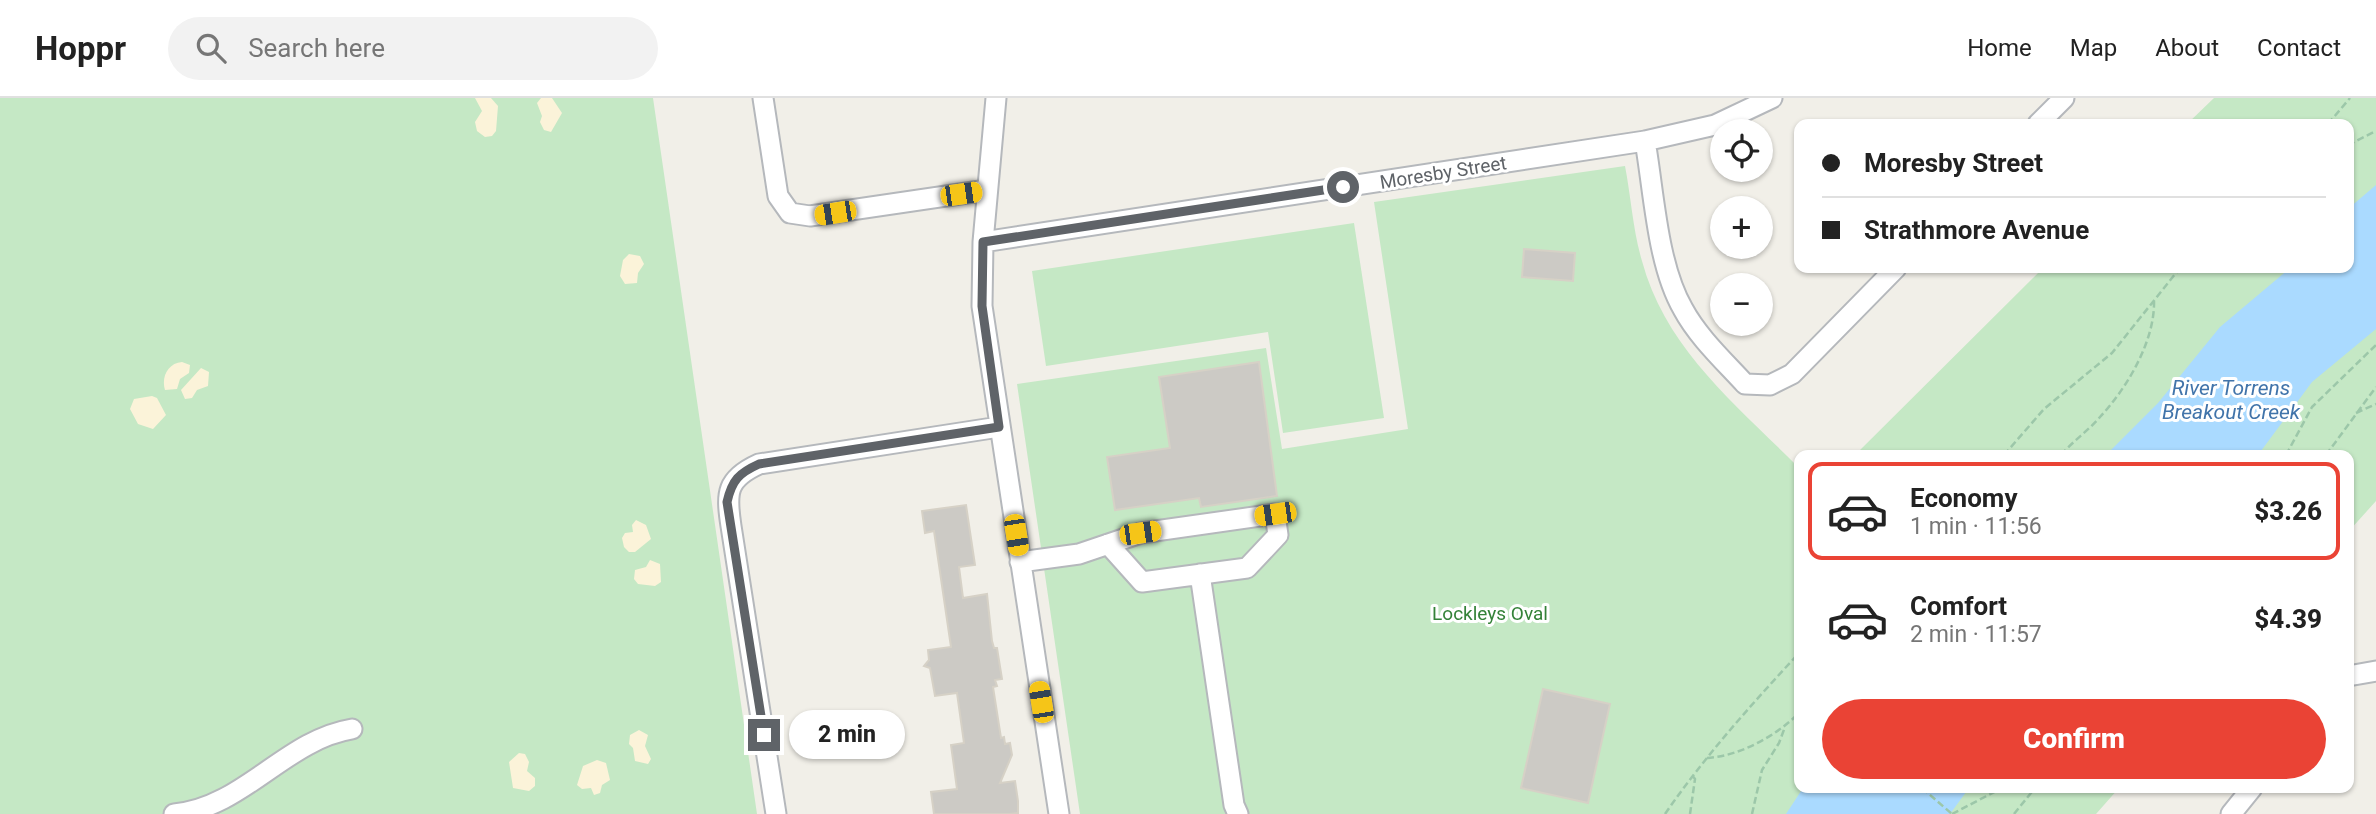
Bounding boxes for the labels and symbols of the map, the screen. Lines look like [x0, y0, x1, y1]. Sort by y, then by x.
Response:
street label: Moresby Street [1378, 151, 1508, 194]
route start [1327, 171, 1359, 203]
car [939, 181, 984, 207]
car [813, 199, 858, 227]
water label: River Torrens Breakout Creek [2162, 376, 2301, 424]
car [1253, 501, 1298, 527]
car [1003, 513, 1030, 557]
car [1118, 520, 1163, 546]
park label: Lockleys Oval [1432, 602, 1548, 625]
car [1028, 680, 1055, 724]
callout: 2 min [788, 710, 904, 760]
route end [748, 719, 780, 751]

